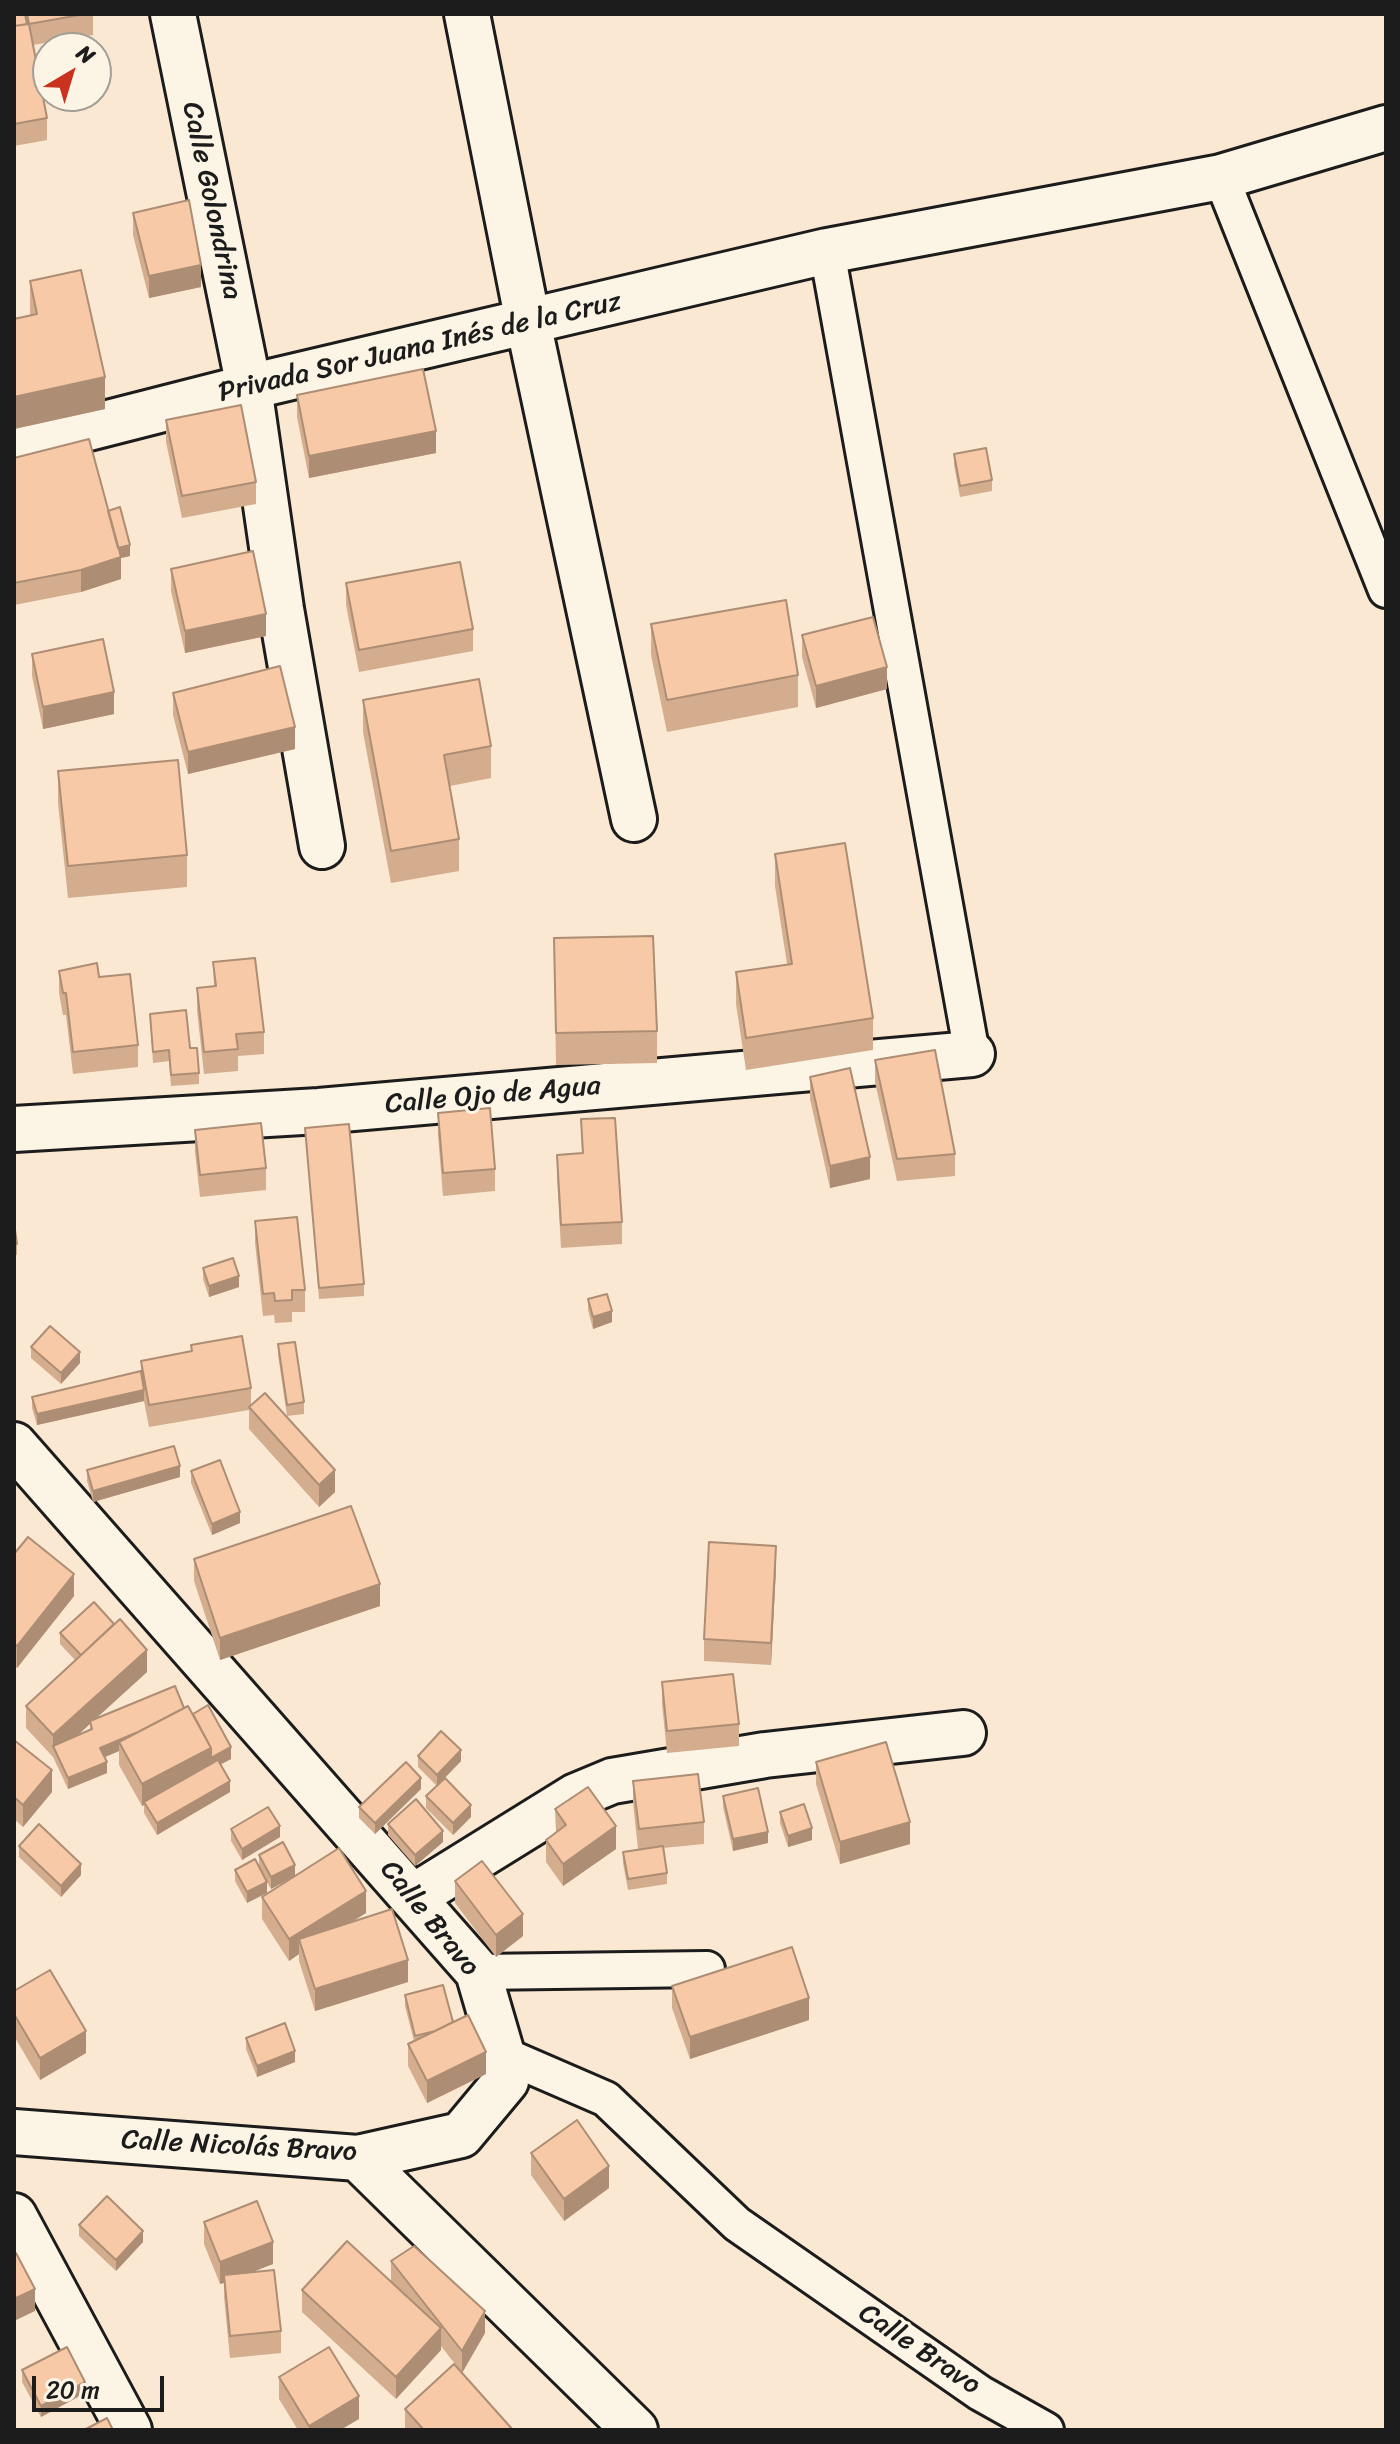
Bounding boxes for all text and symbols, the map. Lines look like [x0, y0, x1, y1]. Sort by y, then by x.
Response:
north arrow [32, 32, 112, 112]
text: N [68, 34, 104, 74]
street label: Calle Golondrina [174, 99, 248, 303]
street label: Privada Sor Juana Inés de la Cruz [215, 285, 625, 411]
street label: Calle Ojo de Agua [384, 1070, 602, 1122]
street label: Calle Bravo [372, 1854, 486, 1984]
street label: Calle Nicolás Bravo [120, 2124, 358, 2170]
street label: Calle Bravo [852, 2297, 986, 2403]
scale bar [36, 2360, 168, 2410]
text: 20 m [46, 2369, 100, 2411]

